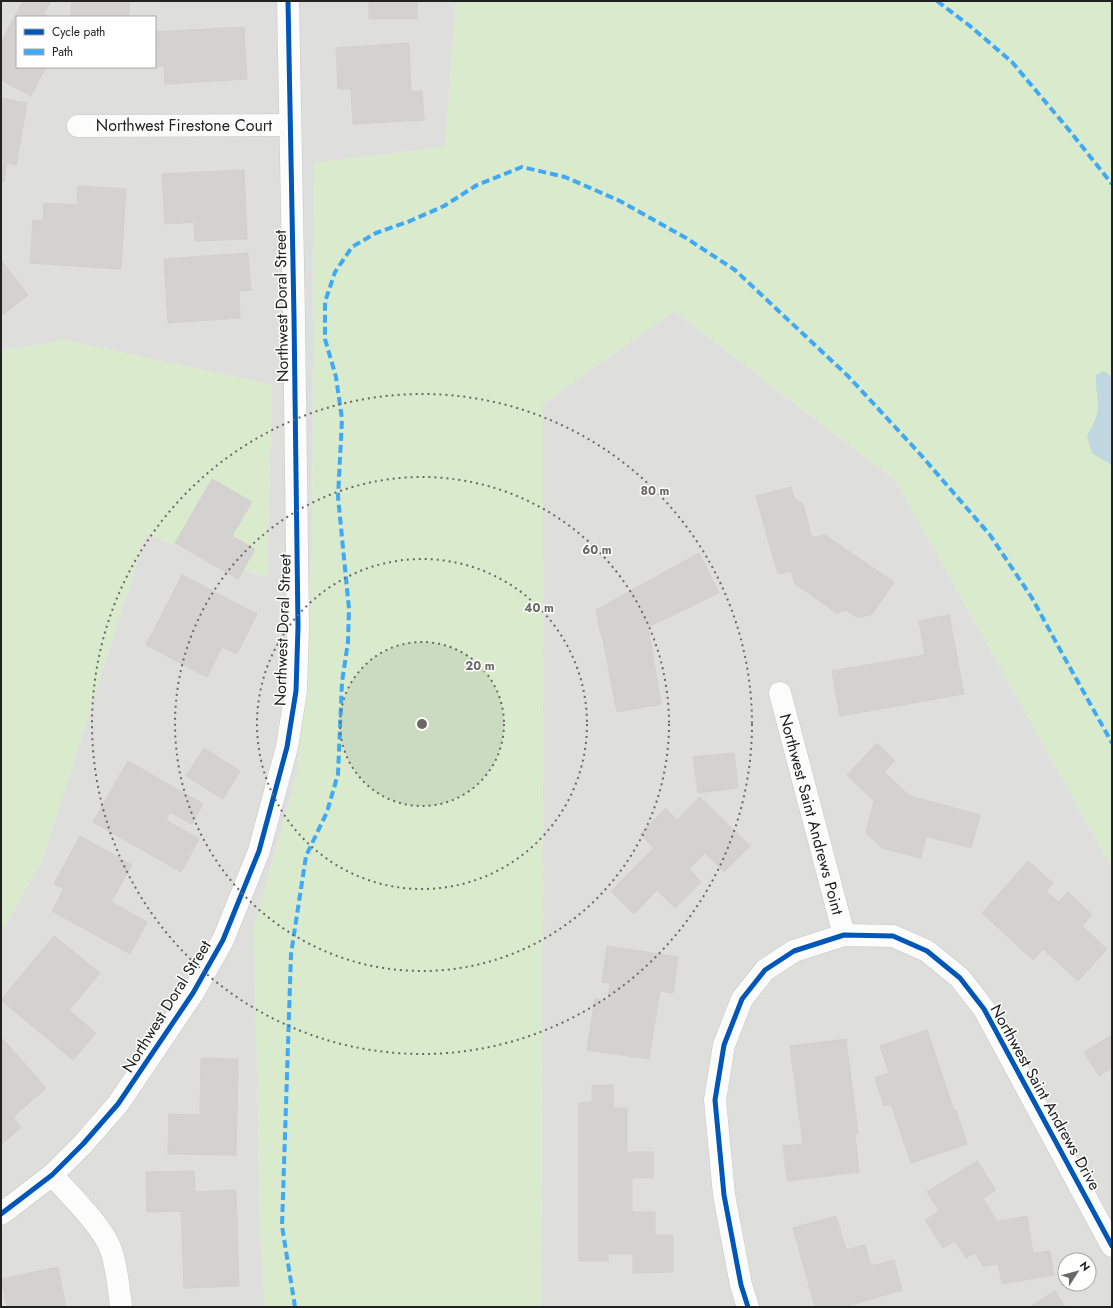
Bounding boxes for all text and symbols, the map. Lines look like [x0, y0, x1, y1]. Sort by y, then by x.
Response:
legend [16, 16, 156, 68]
text: Cycle path [52, 23, 105, 41]
text: Path [52, 43, 73, 61]
street label: Northwest Firestone Court [96, 114, 272, 137]
street label: Northwest Doral Street [269, 230, 294, 382]
text: 80 m [641, 482, 670, 500]
text: 60 m [582, 541, 612, 559]
street label: Northwest Doral Street [268, 553, 297, 706]
text: 40 m [524, 599, 554, 617]
text: 20 m [465, 657, 495, 675]
street label: Northwest Saint Andrews Point [774, 711, 849, 917]
centre of rings [415, 717, 429, 731]
street label: Northwest Doral Street [116, 935, 217, 1077]
street label: Northwest Saint Andrews Drive [985, 1000, 1106, 1194]
north arrow [1057, 1252, 1097, 1292]
text: N [1076, 1258, 1094, 1274]

